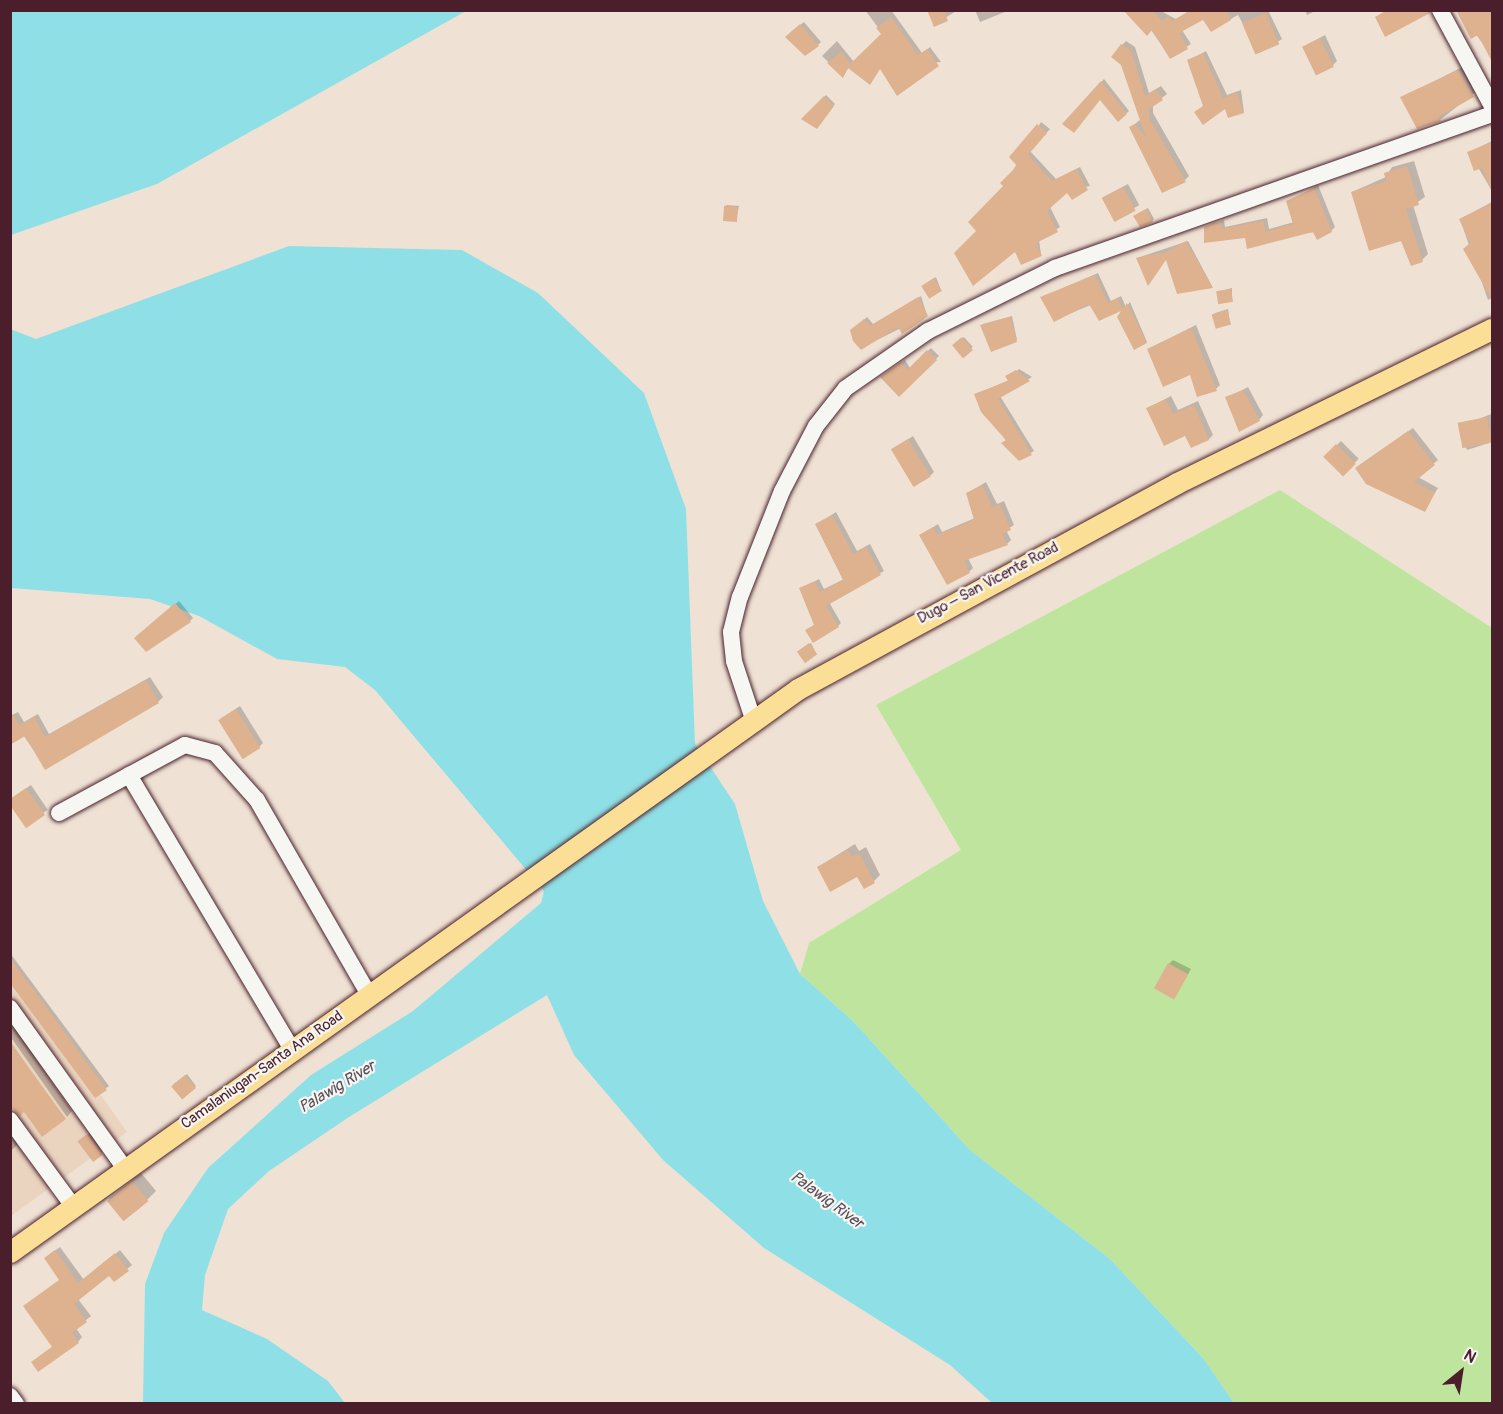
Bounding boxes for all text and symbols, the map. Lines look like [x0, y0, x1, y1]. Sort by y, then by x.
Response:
street label: Dugo – San Vicente Road [914, 538, 1062, 628]
street label: Camalaniugan-Santa Ana Road [178, 1007, 346, 1133]
water label: Palawig River [295, 1057, 379, 1117]
water label: Palawig River [787, 1167, 867, 1233]
north arrow [1431, 1342, 1491, 1402]
text: N [1460, 1345, 1480, 1368]

